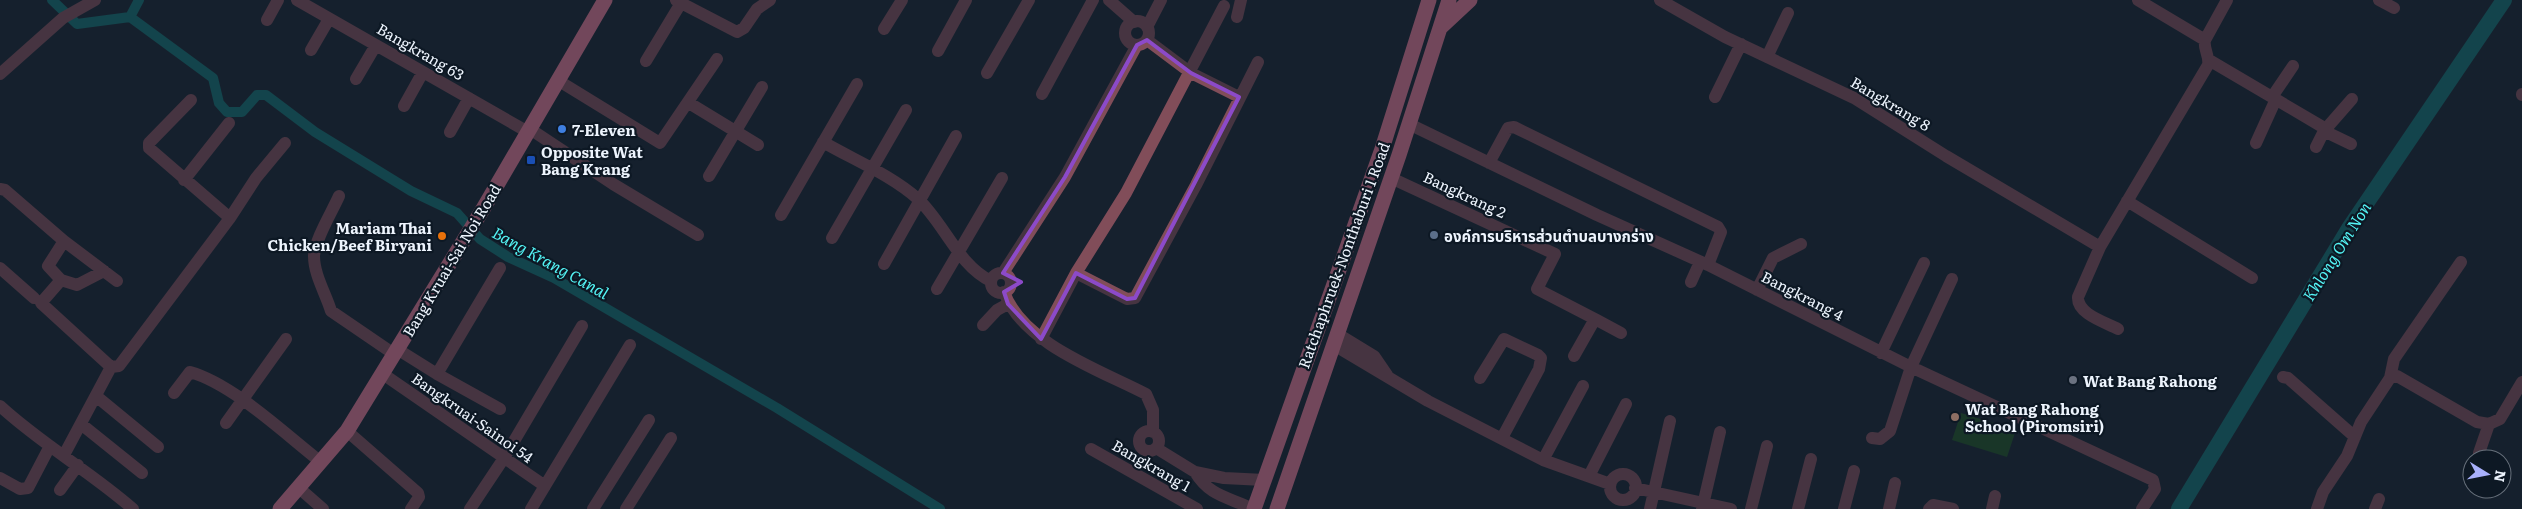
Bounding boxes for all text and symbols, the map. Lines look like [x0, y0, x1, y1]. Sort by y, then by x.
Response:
street label: Bangkrang 63 [373, 17, 469, 85]
street label: Bangkrang 8 [1847, 70, 1935, 136]
place label: 7-Eleven [572, 118, 636, 141]
marker: 7-Eleven [556, 123, 568, 135]
street label: Ratchaphruek-Nonthaburi 1 Road [1291, 139, 1395, 371]
place label: Opposite Wat Bang Krang [541, 140, 643, 180]
marker: Opposite Wat Bang Krang [525, 154, 537, 166]
street label: Bangkrang 2 [1420, 165, 1511, 223]
street label: Bang Kruai-Sai Noi Road [396, 179, 506, 341]
water label: Khlong Om Non [2296, 196, 2376, 305]
place label: Mariam Thai Chicken/Beef Biryani [268, 216, 433, 256]
water label: Bang Krang Canal [488, 220, 614, 304]
place label: องค์การบริหารส่วนตำบลบางกร่าง [1444, 224, 1654, 247]
marker: องค์การบริหารส่วนตำบลบางกร่าง [1428, 229, 1440, 241]
marker: Mariam Thai Chicken/Beef Biryani [436, 230, 448, 242]
street label: Bangkrang 4 [1758, 264, 1848, 326]
street label: Bangkruai-Sainoi 54 [407, 366, 539, 468]
place label: Wat Bang Rahong [2083, 369, 2218, 392]
marker: Wat Bang Rahong [2067, 374, 2079, 386]
place label: Wat Bang Rahong School (Piromsiri) [1965, 397, 2104, 437]
marker: Wat Bang Rahong School (Piromsiri) [1949, 411, 1961, 423]
street label: Bangkrang 1 [1108, 433, 1196, 497]
north arrow [2462, 449, 2512, 499]
text: N [2490, 469, 2512, 484]

